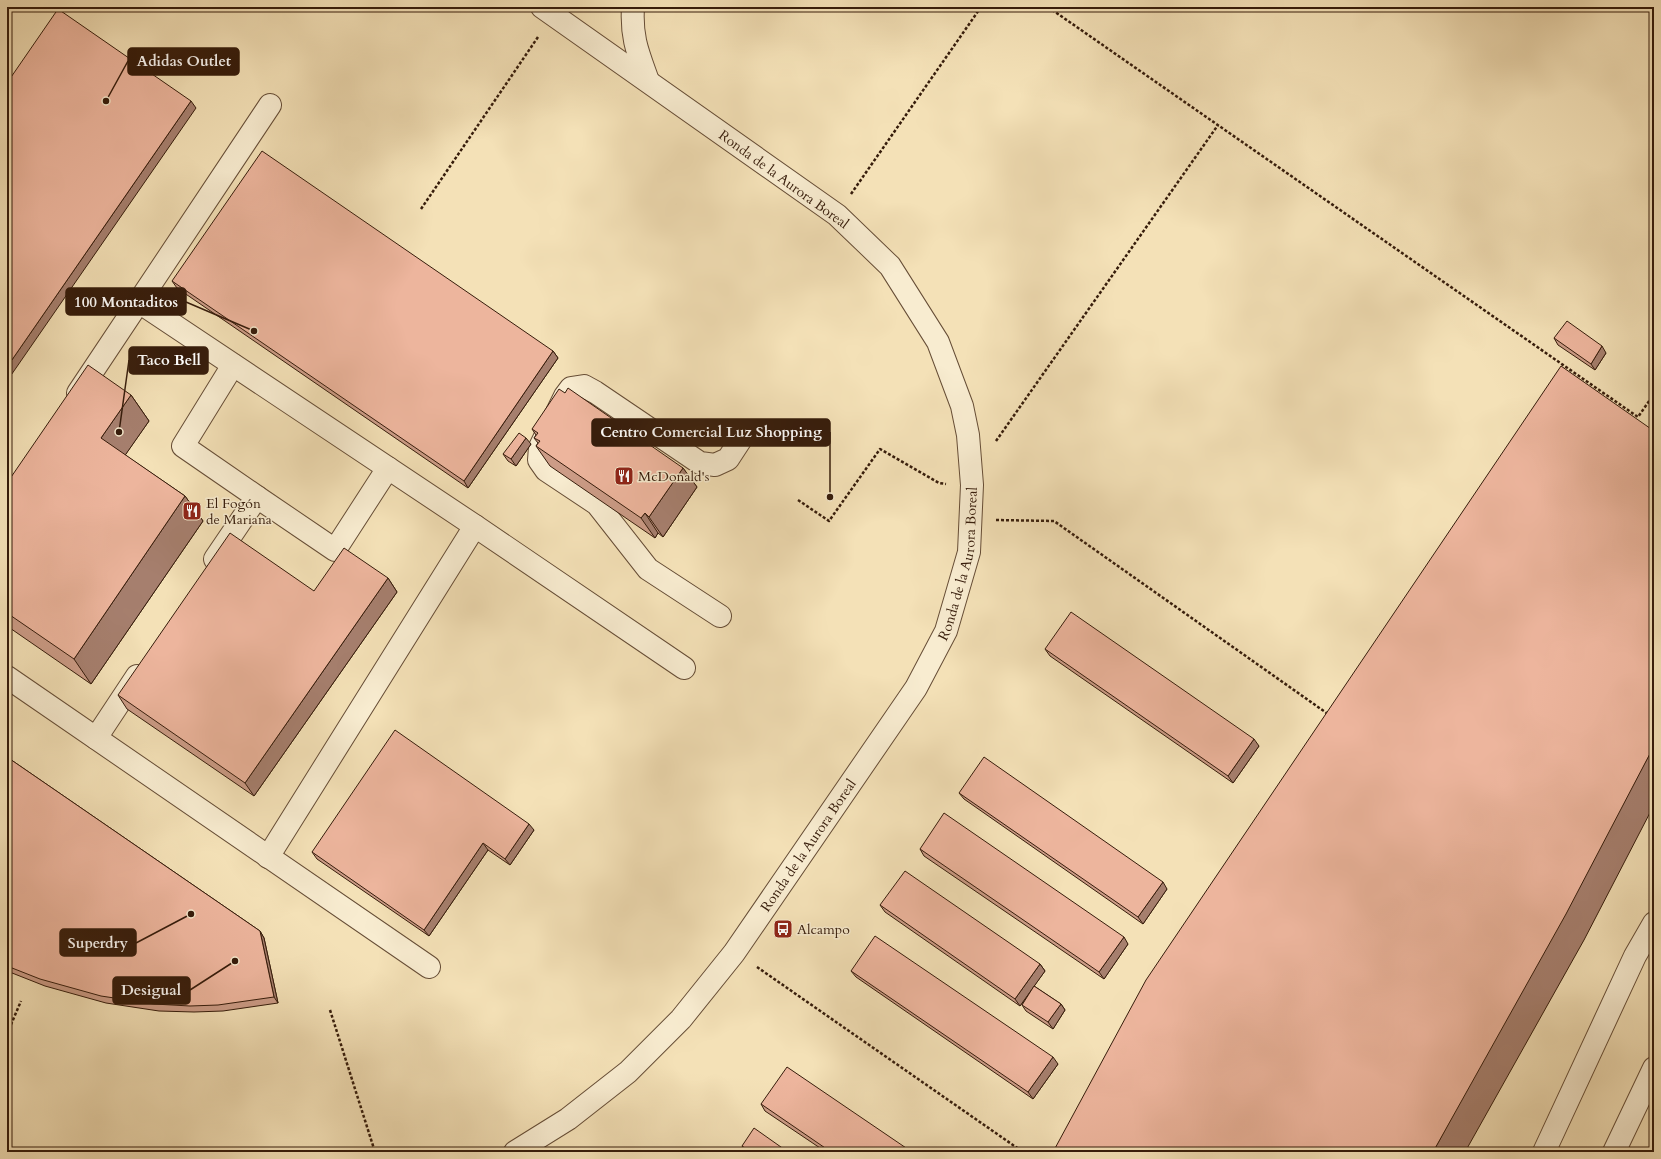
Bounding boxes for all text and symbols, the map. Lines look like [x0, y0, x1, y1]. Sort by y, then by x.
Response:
callout: Adidas Outlet [128, 48, 239, 75]
text: Adidas Outlet [137, 51, 232, 71]
street label: Ronda de la Aurora Boreal [715, 126, 853, 233]
callout: 100 Montaditos [66, 288, 186, 315]
text: 100 Montaditos [74, 292, 178, 312]
callout: Taco Bell [129, 347, 208, 374]
text: Taco Bell [137, 350, 202, 370]
callout: Centro Comercial Luz Shopping [592, 419, 830, 446]
text: Centro Comercial Luz Shopping [600, 422, 822, 442]
restaurant icon: McDonald's [613, 465, 635, 487]
place label: McDonald's [638, 467, 710, 486]
street label: Ronda de la Aurora Boreal [934, 486, 982, 644]
place label: El Fogón de Mariana [206, 494, 272, 529]
restaurant icon: El Fogón de Mariana [181, 500, 203, 522]
street label: Ronda de la Aurora Boreal [756, 775, 861, 916]
bus stop icon: Alcampo [772, 918, 794, 940]
place label: Alcampo [797, 920, 850, 939]
callout: Superdry [60, 929, 136, 956]
text: Superdry [68, 933, 129, 953]
callout: Desigual [113, 977, 190, 1004]
text: Desigual [121, 980, 182, 1000]

